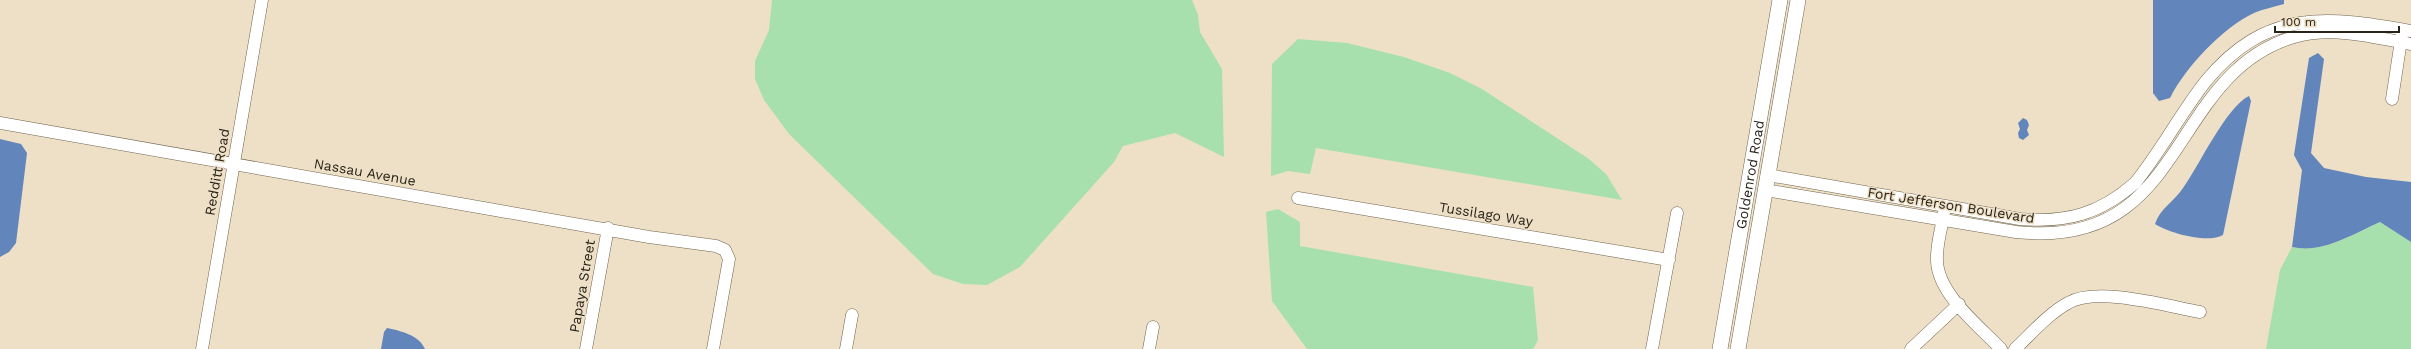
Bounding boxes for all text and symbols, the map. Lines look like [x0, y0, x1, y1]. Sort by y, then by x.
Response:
scale bar [2275, 8, 2399, 34]
text: 100 m [2281, 15, 2316, 29]
street label: Goldenrod Road [1733, 119, 1767, 230]
street label: Redditt Road [201, 127, 233, 217]
street label: Nassau Avenue [313, 155, 417, 189]
street label: Fort Jefferson Boulevard [1866, 184, 2036, 226]
street label: Tussilago Way [1438, 199, 1535, 229]
street label: Papaya Street [566, 238, 598, 334]

